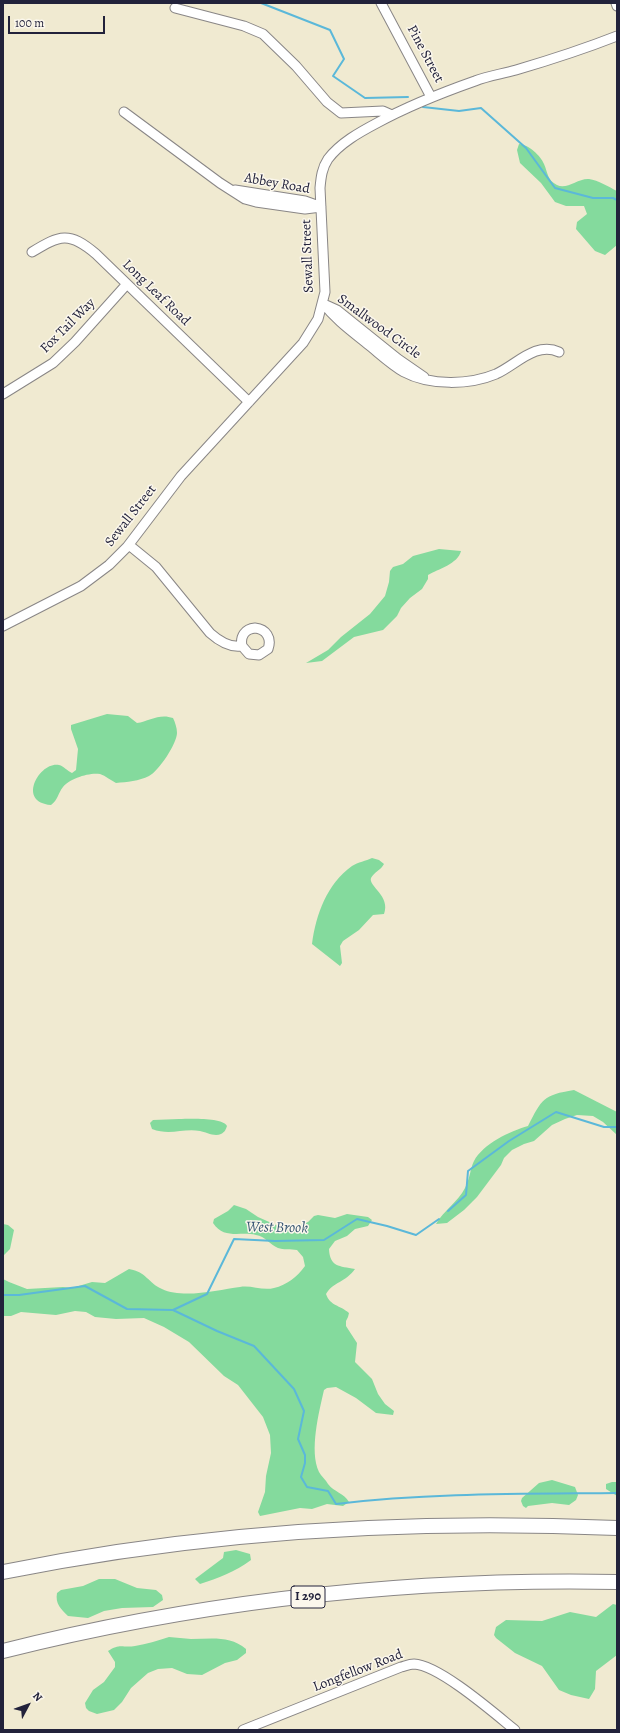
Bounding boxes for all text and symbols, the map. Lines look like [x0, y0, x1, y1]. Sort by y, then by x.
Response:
scale bar [10, 8, 107, 34]
text: 100 m [15, 15, 44, 31]
street label: Pine Street [403, 22, 447, 86]
street label: Abbey Road [243, 170, 311, 198]
street label: Sewall Street [298, 219, 318, 293]
street label: Long Leaf Road [119, 256, 193, 330]
street label: Smallwood Circle [334, 291, 424, 363]
street label: Fox Tail Way [37, 295, 99, 357]
street label: Sewall Street [102, 482, 160, 550]
water label: West Brook [246, 1218, 308, 1238]
road number: I 290 [291, 1586, 325, 1608]
street label: Longfellow Road [311, 1646, 405, 1696]
north arrow [8, 1685, 48, 1725]
text: N [29, 1689, 46, 1705]

